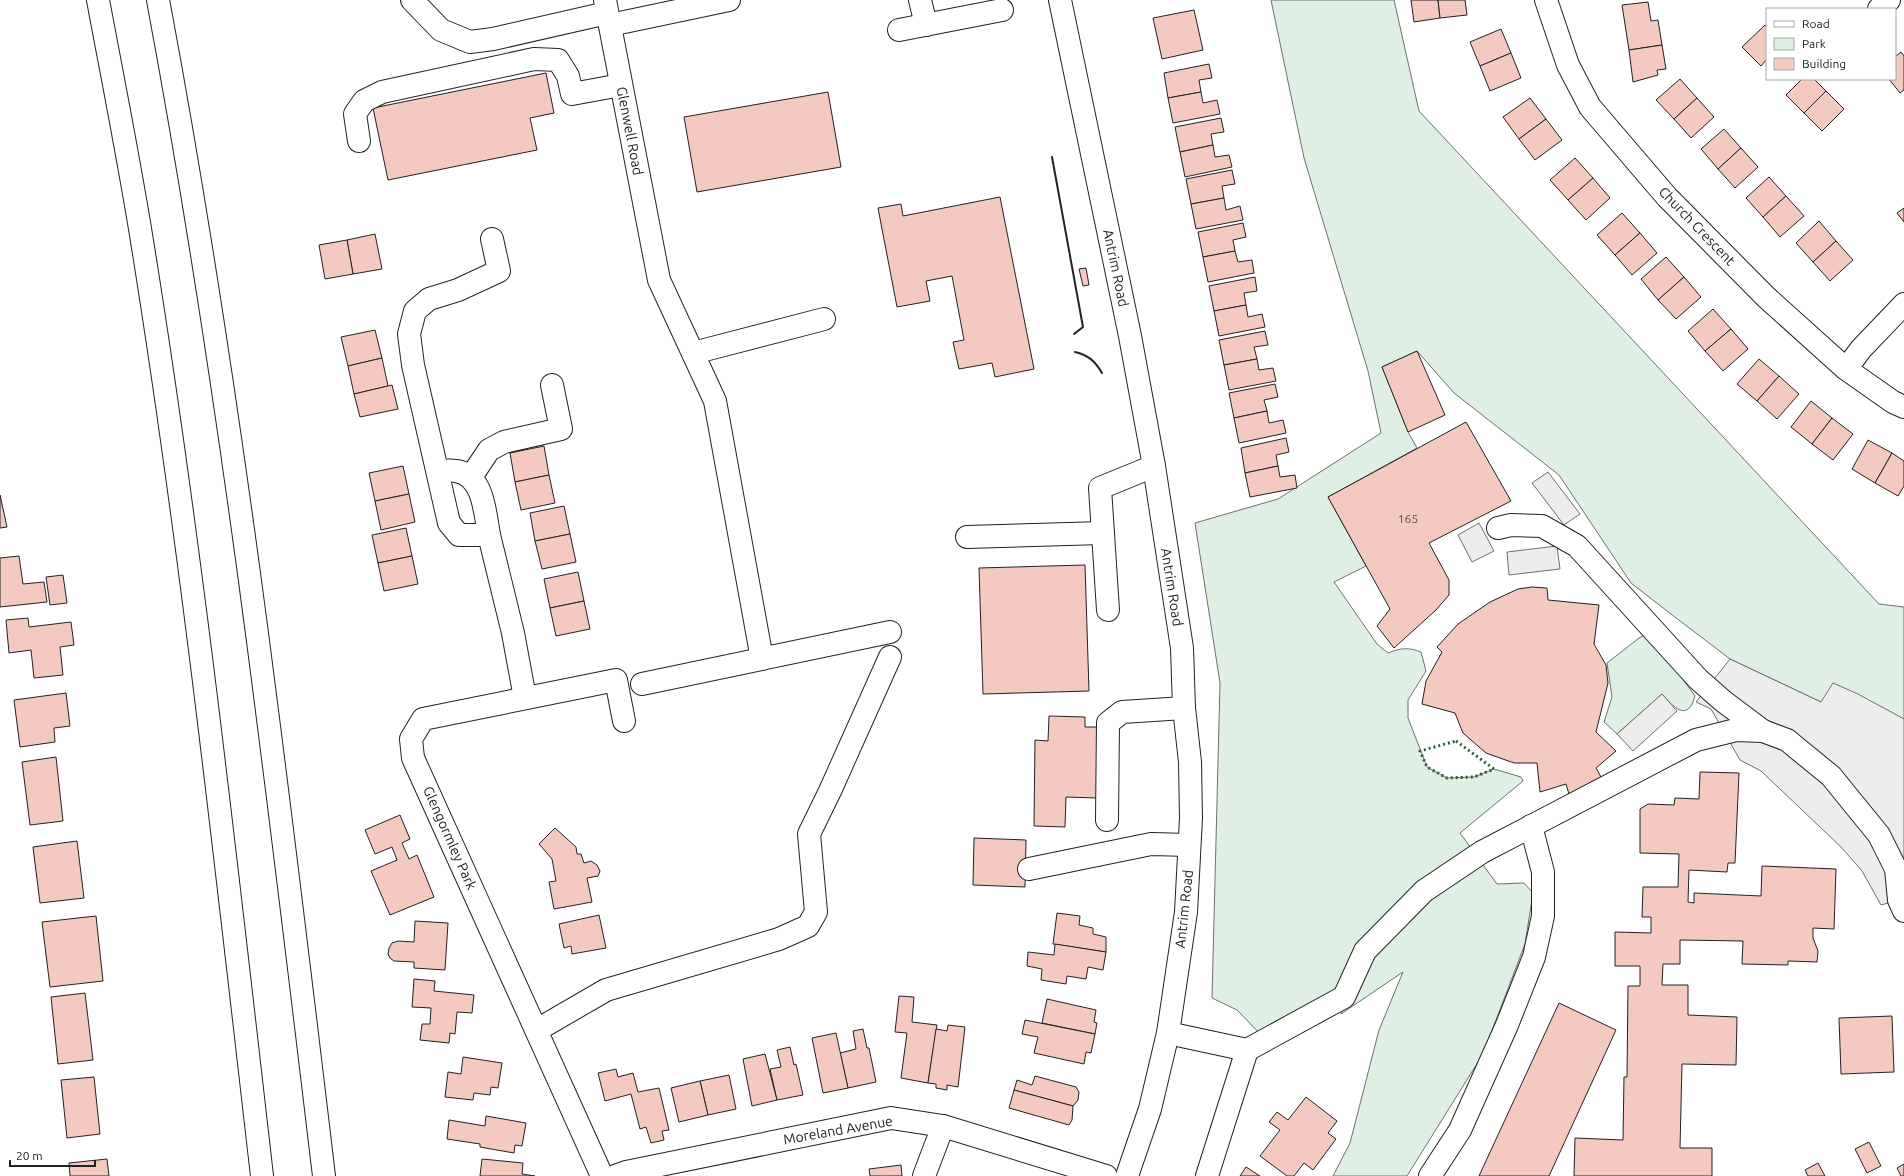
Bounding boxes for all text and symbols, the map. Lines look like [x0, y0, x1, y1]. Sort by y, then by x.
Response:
legend [1766, 8, 1896, 80]
text: Road [1802, 17, 1830, 30]
text: Park [1802, 37, 1826, 50]
text: Building [1802, 57, 1846, 70]
street label: Glenwell Road [614, 85, 646, 177]
street label: Church Crescent [1655, 183, 1739, 269]
street label: Antrim Road [1100, 228, 1132, 308]
house number: 165 [1398, 512, 1418, 525]
street label: Antrim Road [1158, 547, 1186, 627]
street label: Glengormley Park [420, 784, 480, 892]
street label: Antrim Road [1172, 869, 1196, 949]
street label: Moreland Avenue [782, 1112, 894, 1148]
scale bar [10, 1142, 95, 1168]
text: 20 m [16, 1149, 43, 1162]

